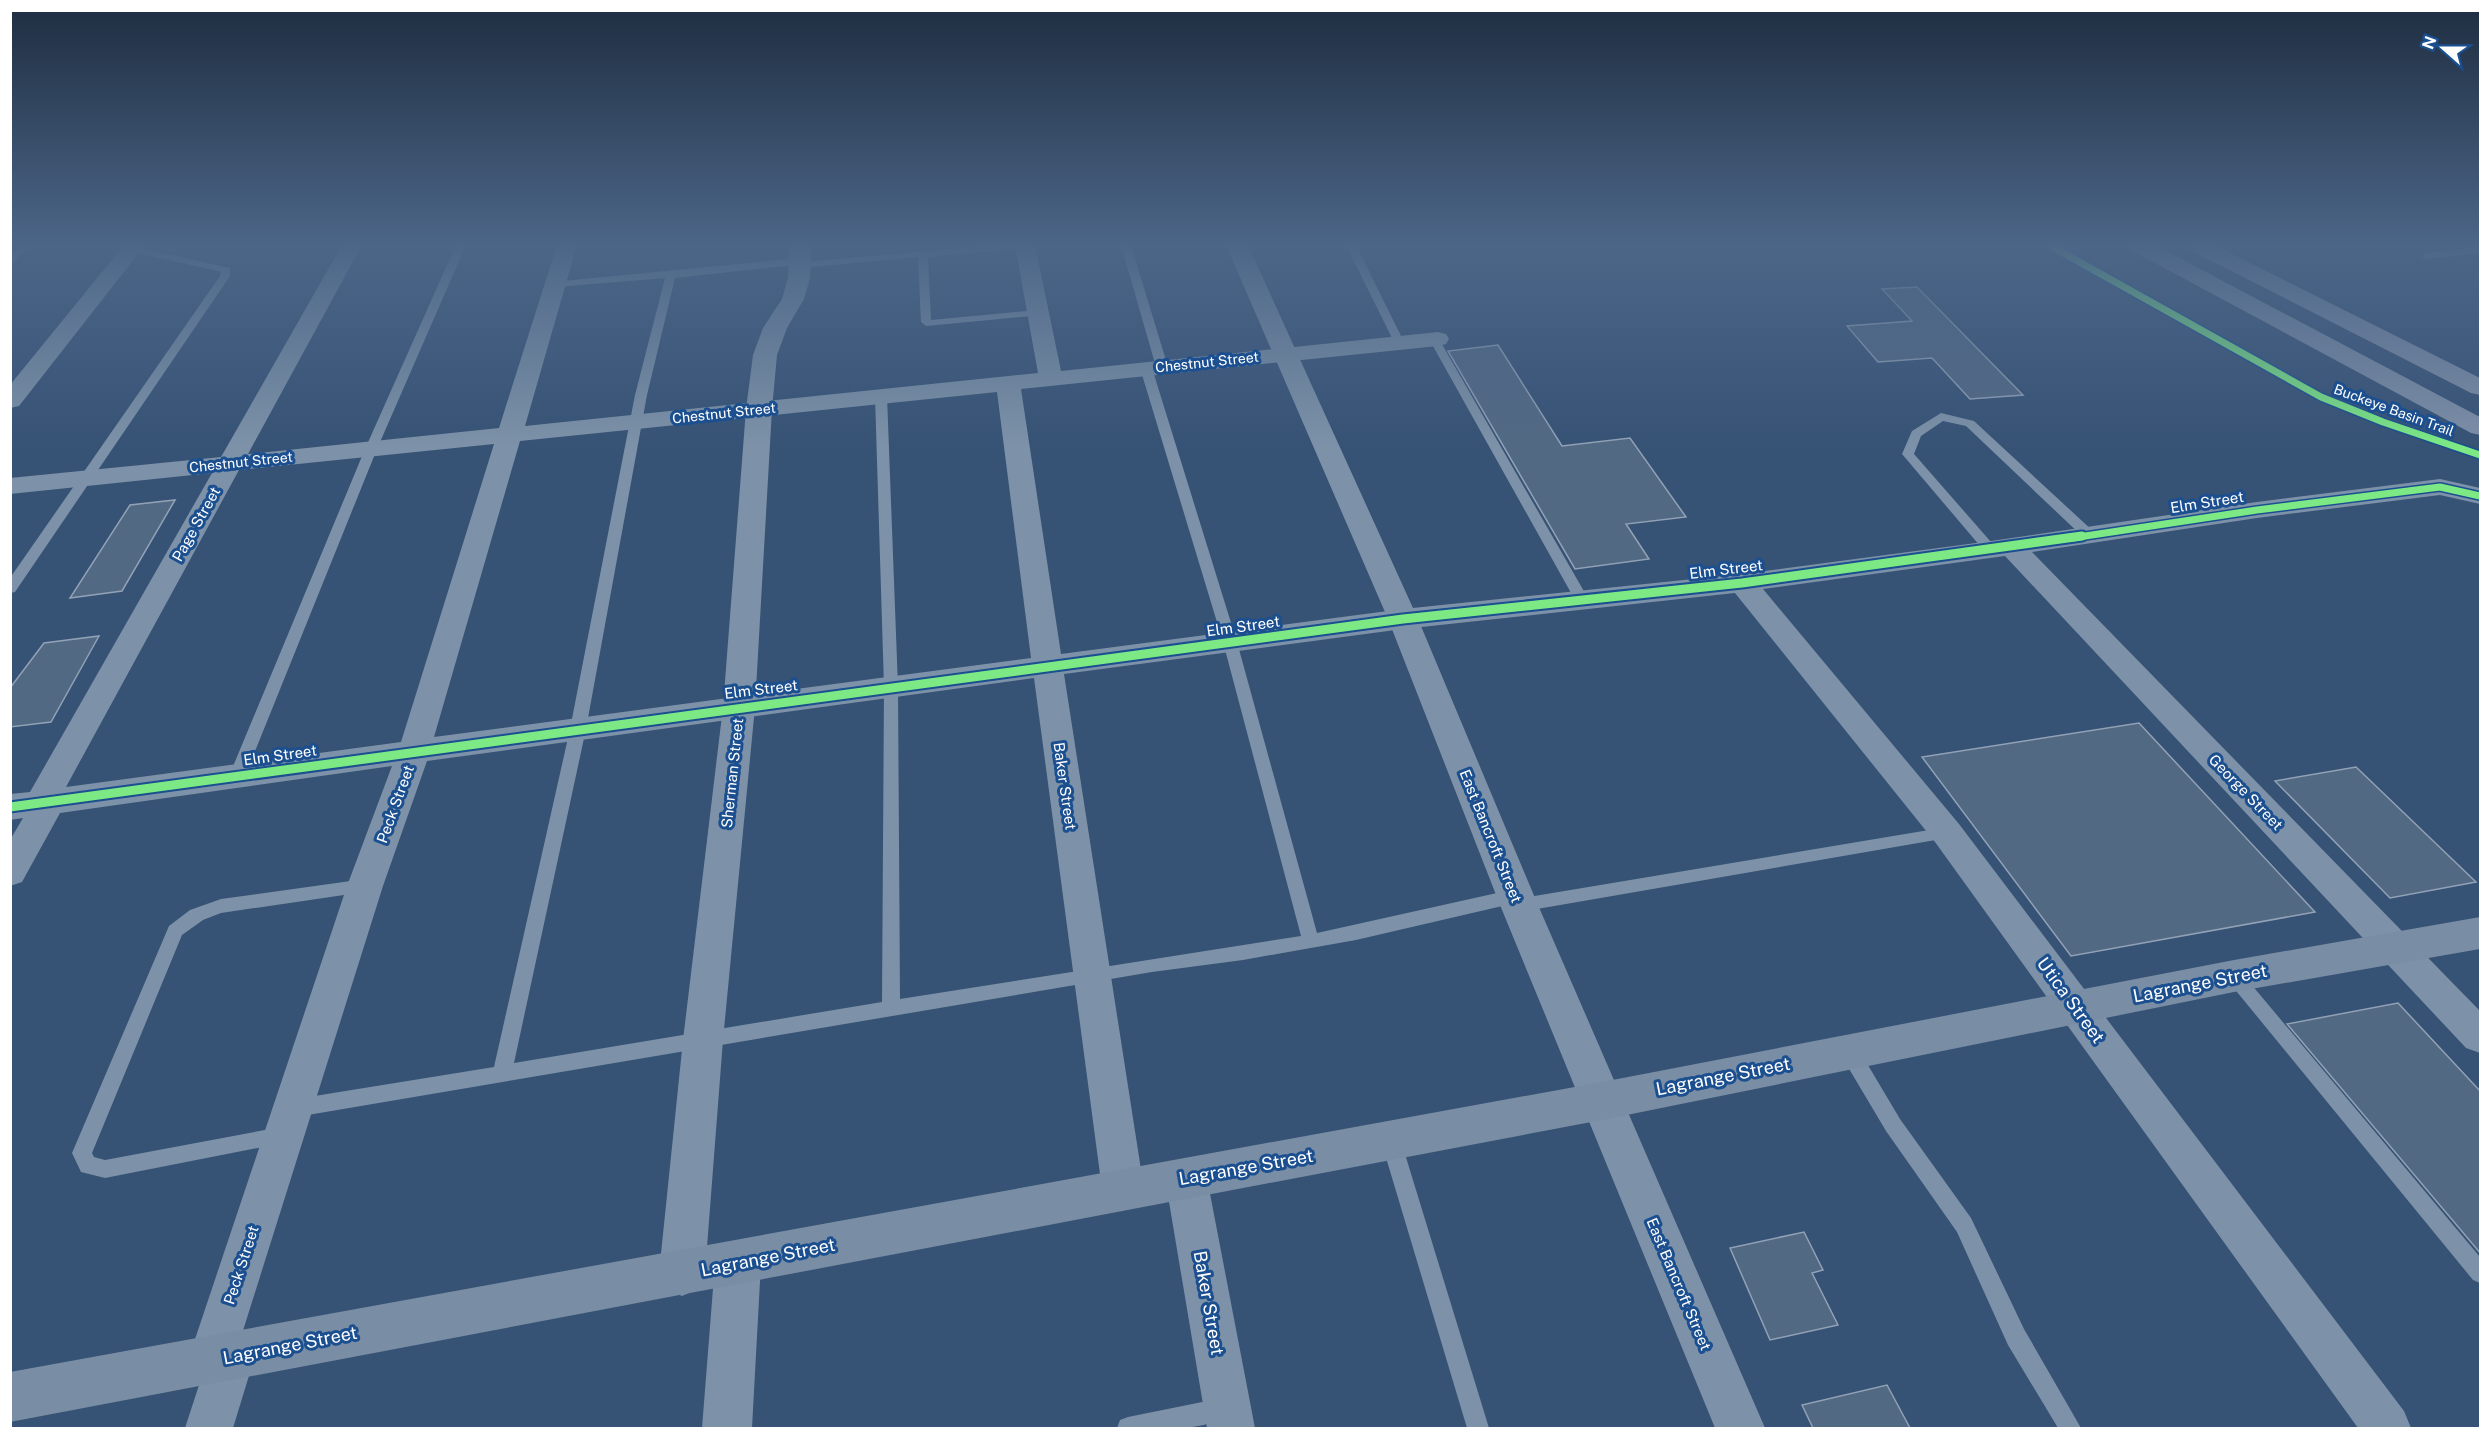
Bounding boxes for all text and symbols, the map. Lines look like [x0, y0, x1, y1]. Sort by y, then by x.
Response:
north arrow [2413, 18, 2473, 78]
text: N [2418, 34, 2441, 52]
street label: Chestnut Street [1154, 349, 1260, 375]
street label: Buckeye Basin Trail [2332, 381, 2456, 439]
street label: Chestnut Street [671, 400, 777, 426]
street label: Chestnut Street [188, 449, 294, 475]
street label: Page Street [169, 484, 224, 564]
street label: Elm Street [2169, 488, 2245, 516]
street label: Elm Street [1688, 556, 1764, 582]
street label: Elm Street [1205, 612, 1281, 640]
street label: Elm Street [723, 676, 799, 702]
street label: Sherman Street [718, 717, 746, 829]
street label: Elm Street [242, 741, 318, 769]
street label: Baker Street [1050, 741, 1080, 831]
street label: George Street [2206, 751, 2286, 833]
street label: Peck Street [373, 762, 417, 845]
street label: East Bancroft Street [1457, 767, 1526, 905]
street label: Utica Street [2033, 953, 2109, 1047]
street label: Lagrange Street [2131, 960, 2269, 1006]
street label: Lagrange Street [1654, 1053, 1792, 1099]
street label: Lagrange Street [1177, 1145, 1315, 1189]
street label: East Bancroft Street [1643, 1215, 1715, 1353]
street label: Peck Street [220, 1223, 262, 1307]
street label: Lagrange Street [699, 1234, 837, 1280]
street label: Baker Street [1189, 1249, 1229, 1357]
street label: Lagrange Street [221, 1322, 359, 1368]

